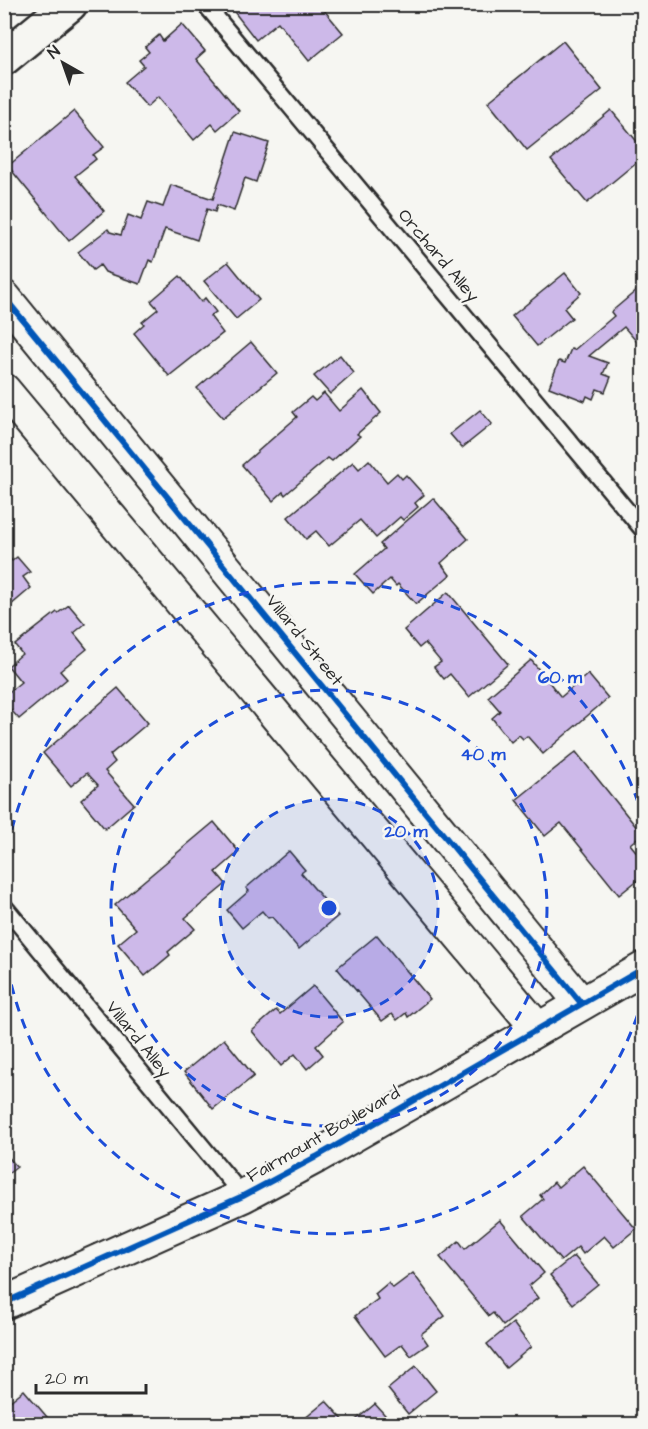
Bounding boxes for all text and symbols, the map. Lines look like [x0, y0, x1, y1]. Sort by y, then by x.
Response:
north arrow [33, 33, 93, 93]
text: N [43, 41, 65, 64]
street label: Orchard Alley [391, 203, 485, 308]
street label: Villard Street [260, 589, 350, 692]
text: 60 m [538, 665, 583, 690]
text: 40 m [461, 742, 506, 767]
text: 20 m [384, 819, 428, 844]
centre of rings [319, 898, 339, 918]
street label: Villard Alley [99, 996, 177, 1084]
street label: Fairmount Boulevard [242, 1080, 405, 1189]
scale bar [36, 1357, 146, 1395]
text: 20 m [45, 1366, 88, 1391]

